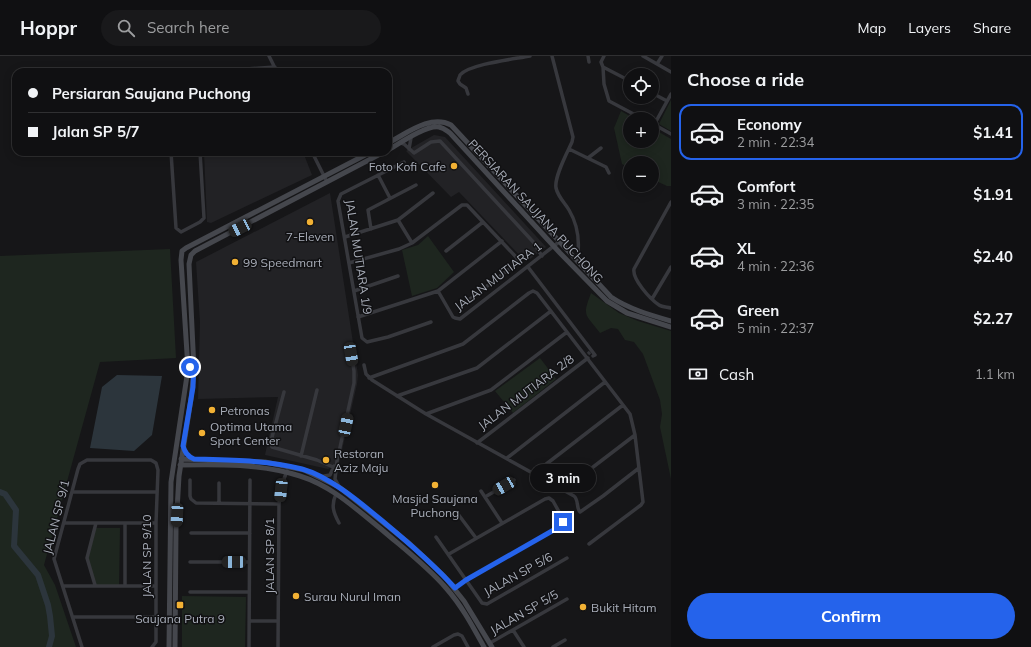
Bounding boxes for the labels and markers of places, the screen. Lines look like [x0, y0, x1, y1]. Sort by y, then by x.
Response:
place label: Foto Kofi Cafe [369, 159, 446, 174]
marker: Foto Kofi Cafe [449, 161, 459, 171]
marker: 7-Eleven [305, 217, 315, 227]
place label: 7-Eleven [286, 229, 334, 244]
place label: 99 Speedmart [243, 255, 322, 270]
marker: 99 Speedmart [230, 257, 240, 267]
place label: Petronas [220, 403, 270, 418]
marker: Petronas [207, 405, 217, 415]
place label: Optima Utama Sport Center [210, 419, 292, 448]
marker: Optima Utama Sport Center [197, 428, 207, 438]
place label: Restoran Aziz Maju [334, 446, 389, 475]
marker: Restoran Aziz Maju [321, 455, 331, 465]
marker: Masjid Saujana Puchong [430, 480, 440, 490]
place label: Masjid Saujana Puchong [392, 491, 478, 520]
place label: Surau Nurul Iman [304, 589, 401, 604]
marker: Surau Nurul Iman [291, 591, 301, 601]
marker: Saujana Putra 9 [175, 600, 185, 610]
place label: Bukit Hitam [591, 600, 656, 615]
marker: Bukit Hitam [578, 602, 588, 612]
place label: Saujana Putra 9 [135, 611, 225, 626]

